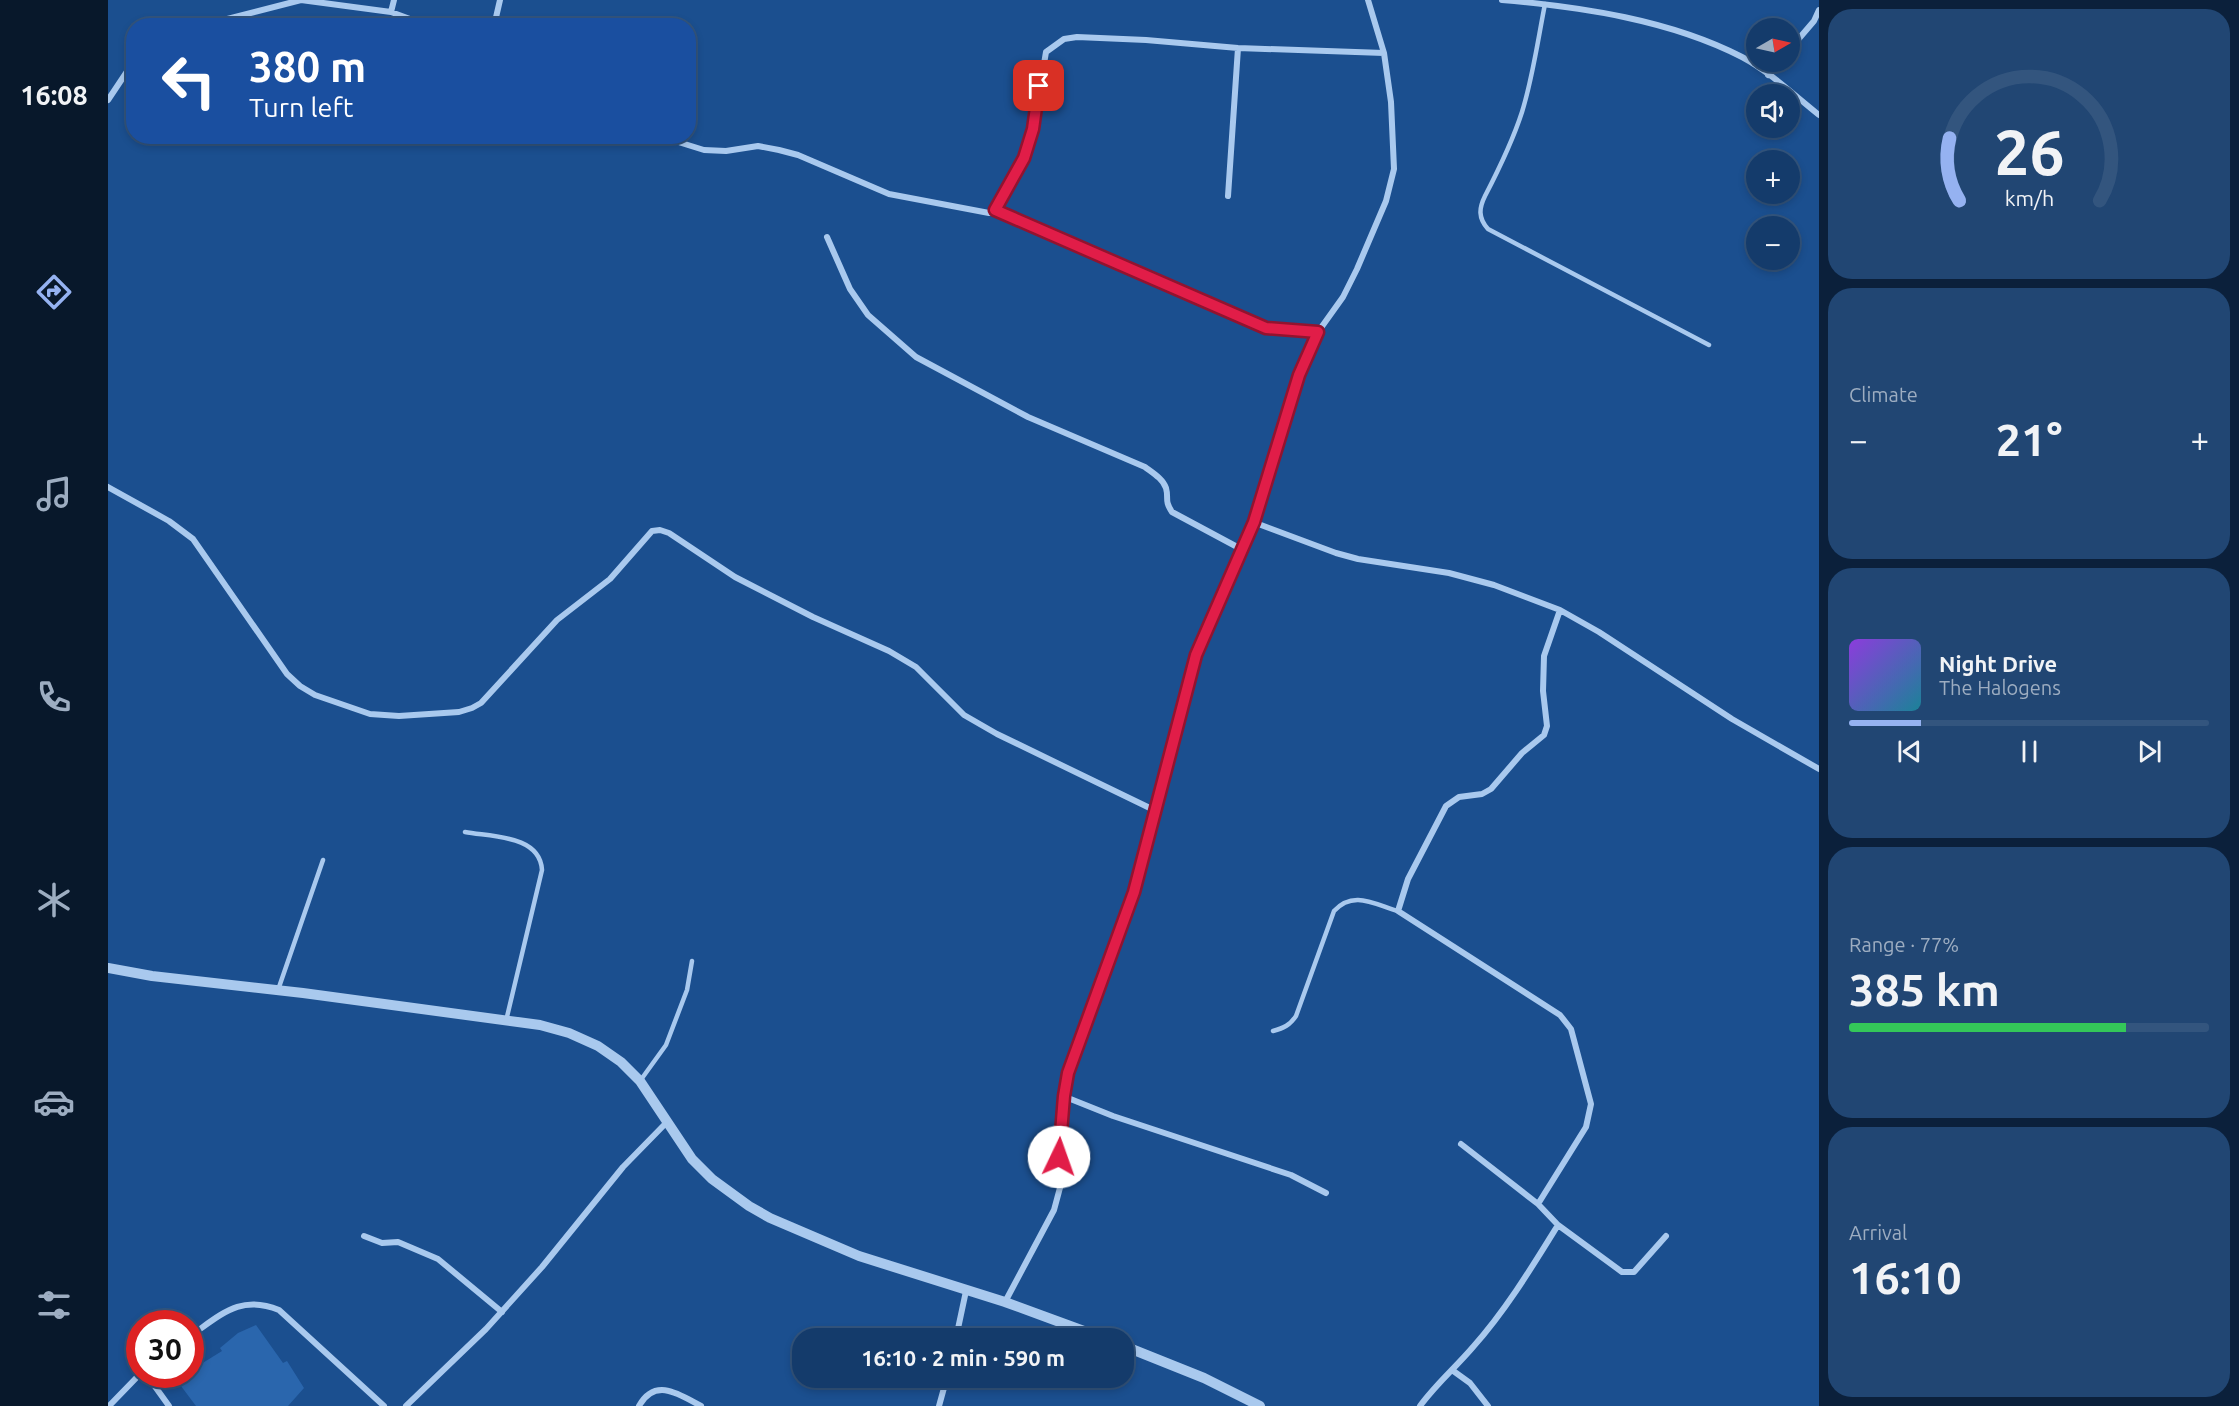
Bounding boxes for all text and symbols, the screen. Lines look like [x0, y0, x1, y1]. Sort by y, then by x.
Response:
north arrow [1746, 18, 1800, 72]
map controls [1746, 18, 1800, 270]
icon: left [150, 42, 228, 120]
text: 380 m [249, 43, 366, 90]
pin [1013, 60, 1064, 111]
icon: arrive [1022, 69, 1055, 102]
text: 16:08 [20, 80, 88, 110]
button: sound [1746, 84, 1800, 138]
text: Turn left [249, 92, 353, 122]
text: 26 [1994, 117, 2064, 187]
button: + [1746, 150, 1800, 204]
text: km/h [2004, 187, 2054, 211]
button: − [1746, 216, 1800, 270]
icon: directions [33, 271, 75, 313]
text: Climate [1849, 383, 1918, 406]
text: 21° [1996, 414, 2062, 465]
text: − [1849, 421, 1868, 458]
text: + [2190, 421, 2209, 458]
icon: music [33, 473, 75, 515]
text: Night Drive [1939, 651, 2057, 676]
icon: phone [33, 676, 75, 718]
text: The Halogens [1939, 676, 2061, 699]
icon: previous [1893, 735, 1926, 768]
icon: pause [2013, 735, 2046, 768]
icon: next [2133, 735, 2166, 768]
icon: climate [33, 879, 75, 921]
text: Range · 77% [1849, 933, 1959, 956]
text: 385 km [1849, 964, 2000, 1015]
icon: car [33, 1081, 75, 1123]
position arrow [1027, 1125, 1091, 1189]
text: Arrival [1849, 1221, 1907, 1244]
text: 16:10 [1849, 1252, 1962, 1303]
icon: filters [33, 1284, 75, 1326]
speed limit sign: 30 [126, 1310, 204, 1388]
text: 16:10 · 2 min · 590 m [861, 1345, 1065, 1370]

